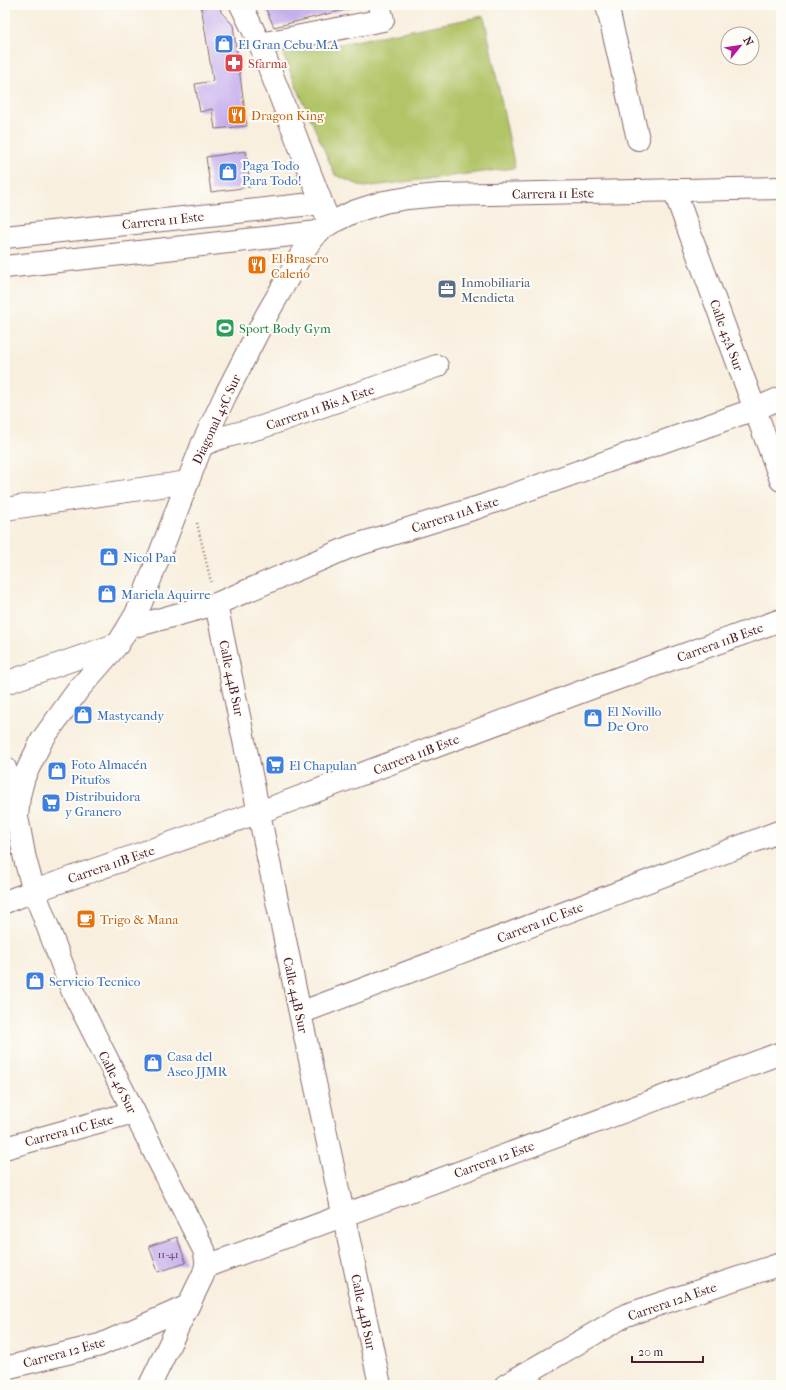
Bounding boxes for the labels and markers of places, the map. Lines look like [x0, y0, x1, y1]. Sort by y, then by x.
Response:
shop icon: El Gran Cebu M.A [213, 33, 235, 55]
place label: El Gran Cebu M.A [238, 37, 339, 52]
pharmacy icon: Sfarma [223, 52, 245, 74]
place label: Sfarma [248, 56, 288, 71]
restaurant icon: Dragon King [226, 104, 248, 126]
place label: Dragon King [251, 108, 325, 123]
place label: Paga Todo Para Todo! [242, 158, 301, 188]
shop icon: Paga Todo Para Todo! [217, 161, 239, 183]
place label: El Brasero Caleńo [271, 251, 329, 281]
restaurant icon: El Brasero Caleńo [246, 254, 268, 276]
place label: Inmobiliaria Mendieta [461, 275, 531, 305]
office icon: Inmobiliaria Mendieta [436, 278, 458, 300]
sports icon: Sport Body Gym [214, 317, 236, 339]
place label: Sport Body Gym [239, 321, 331, 336]
shop icon: Nicol Pan [98, 546, 120, 568]
place label: Nicol Pan [123, 550, 177, 565]
shop icon: Mariela Aquirre [96, 583, 118, 605]
place label: Mariela Aquirre [121, 587, 211, 602]
shop icon: Mastycandy [72, 704, 94, 726]
place label: El Novillo De Oro [607, 704, 662, 734]
shop icon: El Novillo De Oro [582, 707, 604, 729]
place label: Mastycandy [97, 708, 165, 723]
supermarket icon: El Chapulan [264, 754, 286, 776]
place label: Foto Almacén Pitufos [71, 757, 147, 787]
place label: El Chapulan [289, 758, 357, 773]
shop icon: Foto Almacén Pitufos [46, 760, 68, 782]
place label: Distribuidora y Granero [65, 789, 141, 819]
supermarket icon: Distribuidora y Granero [40, 792, 62, 814]
cafe icon: Trigo & Mana [75, 908, 97, 930]
place label: Trigo & Mana [100, 912, 179, 927]
shop icon: Servicio Tecnico [24, 970, 46, 992]
place label: Servicio Tecnico [49, 974, 141, 989]
place label: Casa del Aseo JJMR [166, 1049, 228, 1079]
shop icon: Casa del Aseo JJMR [142, 1052, 164, 1074]

